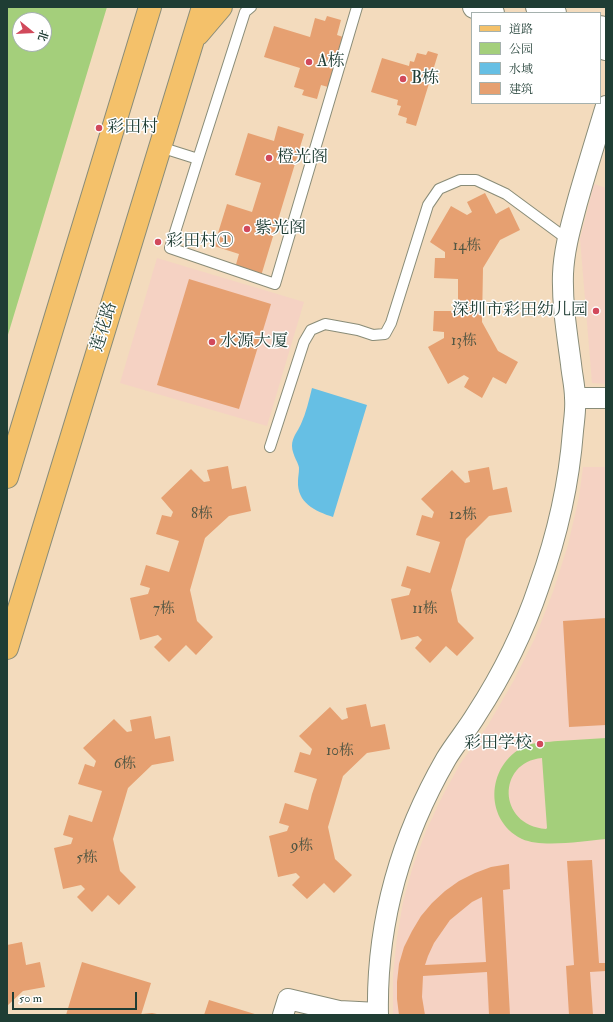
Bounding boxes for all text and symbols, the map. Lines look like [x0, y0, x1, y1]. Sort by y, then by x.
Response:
north arrow [12, 12, 52, 52]
legend [471, 12, 601, 104]
text: 道路 [509, 22, 533, 37]
text: 北 [35, 28, 51, 43]
text: 公园 [509, 42, 533, 57]
place label: A栋 [317, 52, 345, 72]
marker: A栋 [304, 57, 314, 67]
text: 水域 [509, 62, 533, 77]
place label: B栋 [411, 69, 439, 89]
marker: B栋 [398, 74, 408, 84]
text: 建筑 [509, 82, 533, 97]
place label: 彩田村 [107, 118, 158, 138]
marker: 彩田村 [94, 123, 104, 133]
place label: 橙光阁 [277, 148, 328, 168]
marker: 橙光阁 [264, 153, 274, 163]
place label: 紫光阁 [255, 219, 306, 239]
marker: 紫光阁 [242, 224, 252, 234]
place label: 彩田村① [166, 232, 234, 252]
marker: 彩田村① [153, 237, 163, 247]
house number: 14栋 [453, 238, 481, 256]
street label: 莲花路 [88, 300, 122, 354]
place label: 深圳市彩田幼儿园 [452, 301, 588, 321]
marker: 深圳市彩田幼儿园 [591, 306, 601, 316]
place label: 水源大厦 [220, 332, 288, 352]
house number: 13栋 [451, 333, 477, 351]
marker: 水源大厦 [207, 337, 217, 347]
house number: 8栋 [191, 506, 213, 524]
house number: 12栋 [449, 507, 477, 525]
house number: 7栋 [153, 601, 175, 619]
house number: 11栋 [412, 601, 438, 619]
place label: 彩田学校 [464, 734, 532, 754]
marker: 彩田学校 [535, 739, 545, 749]
house number: 10栋 [326, 743, 354, 761]
house number: 6栋 [114, 756, 136, 774]
house number: 9栋 [291, 838, 313, 856]
house number: 5栋 [76, 850, 98, 868]
scale bar [14, 984, 139, 1010]
text: 50 m [19, 991, 42, 1006]

